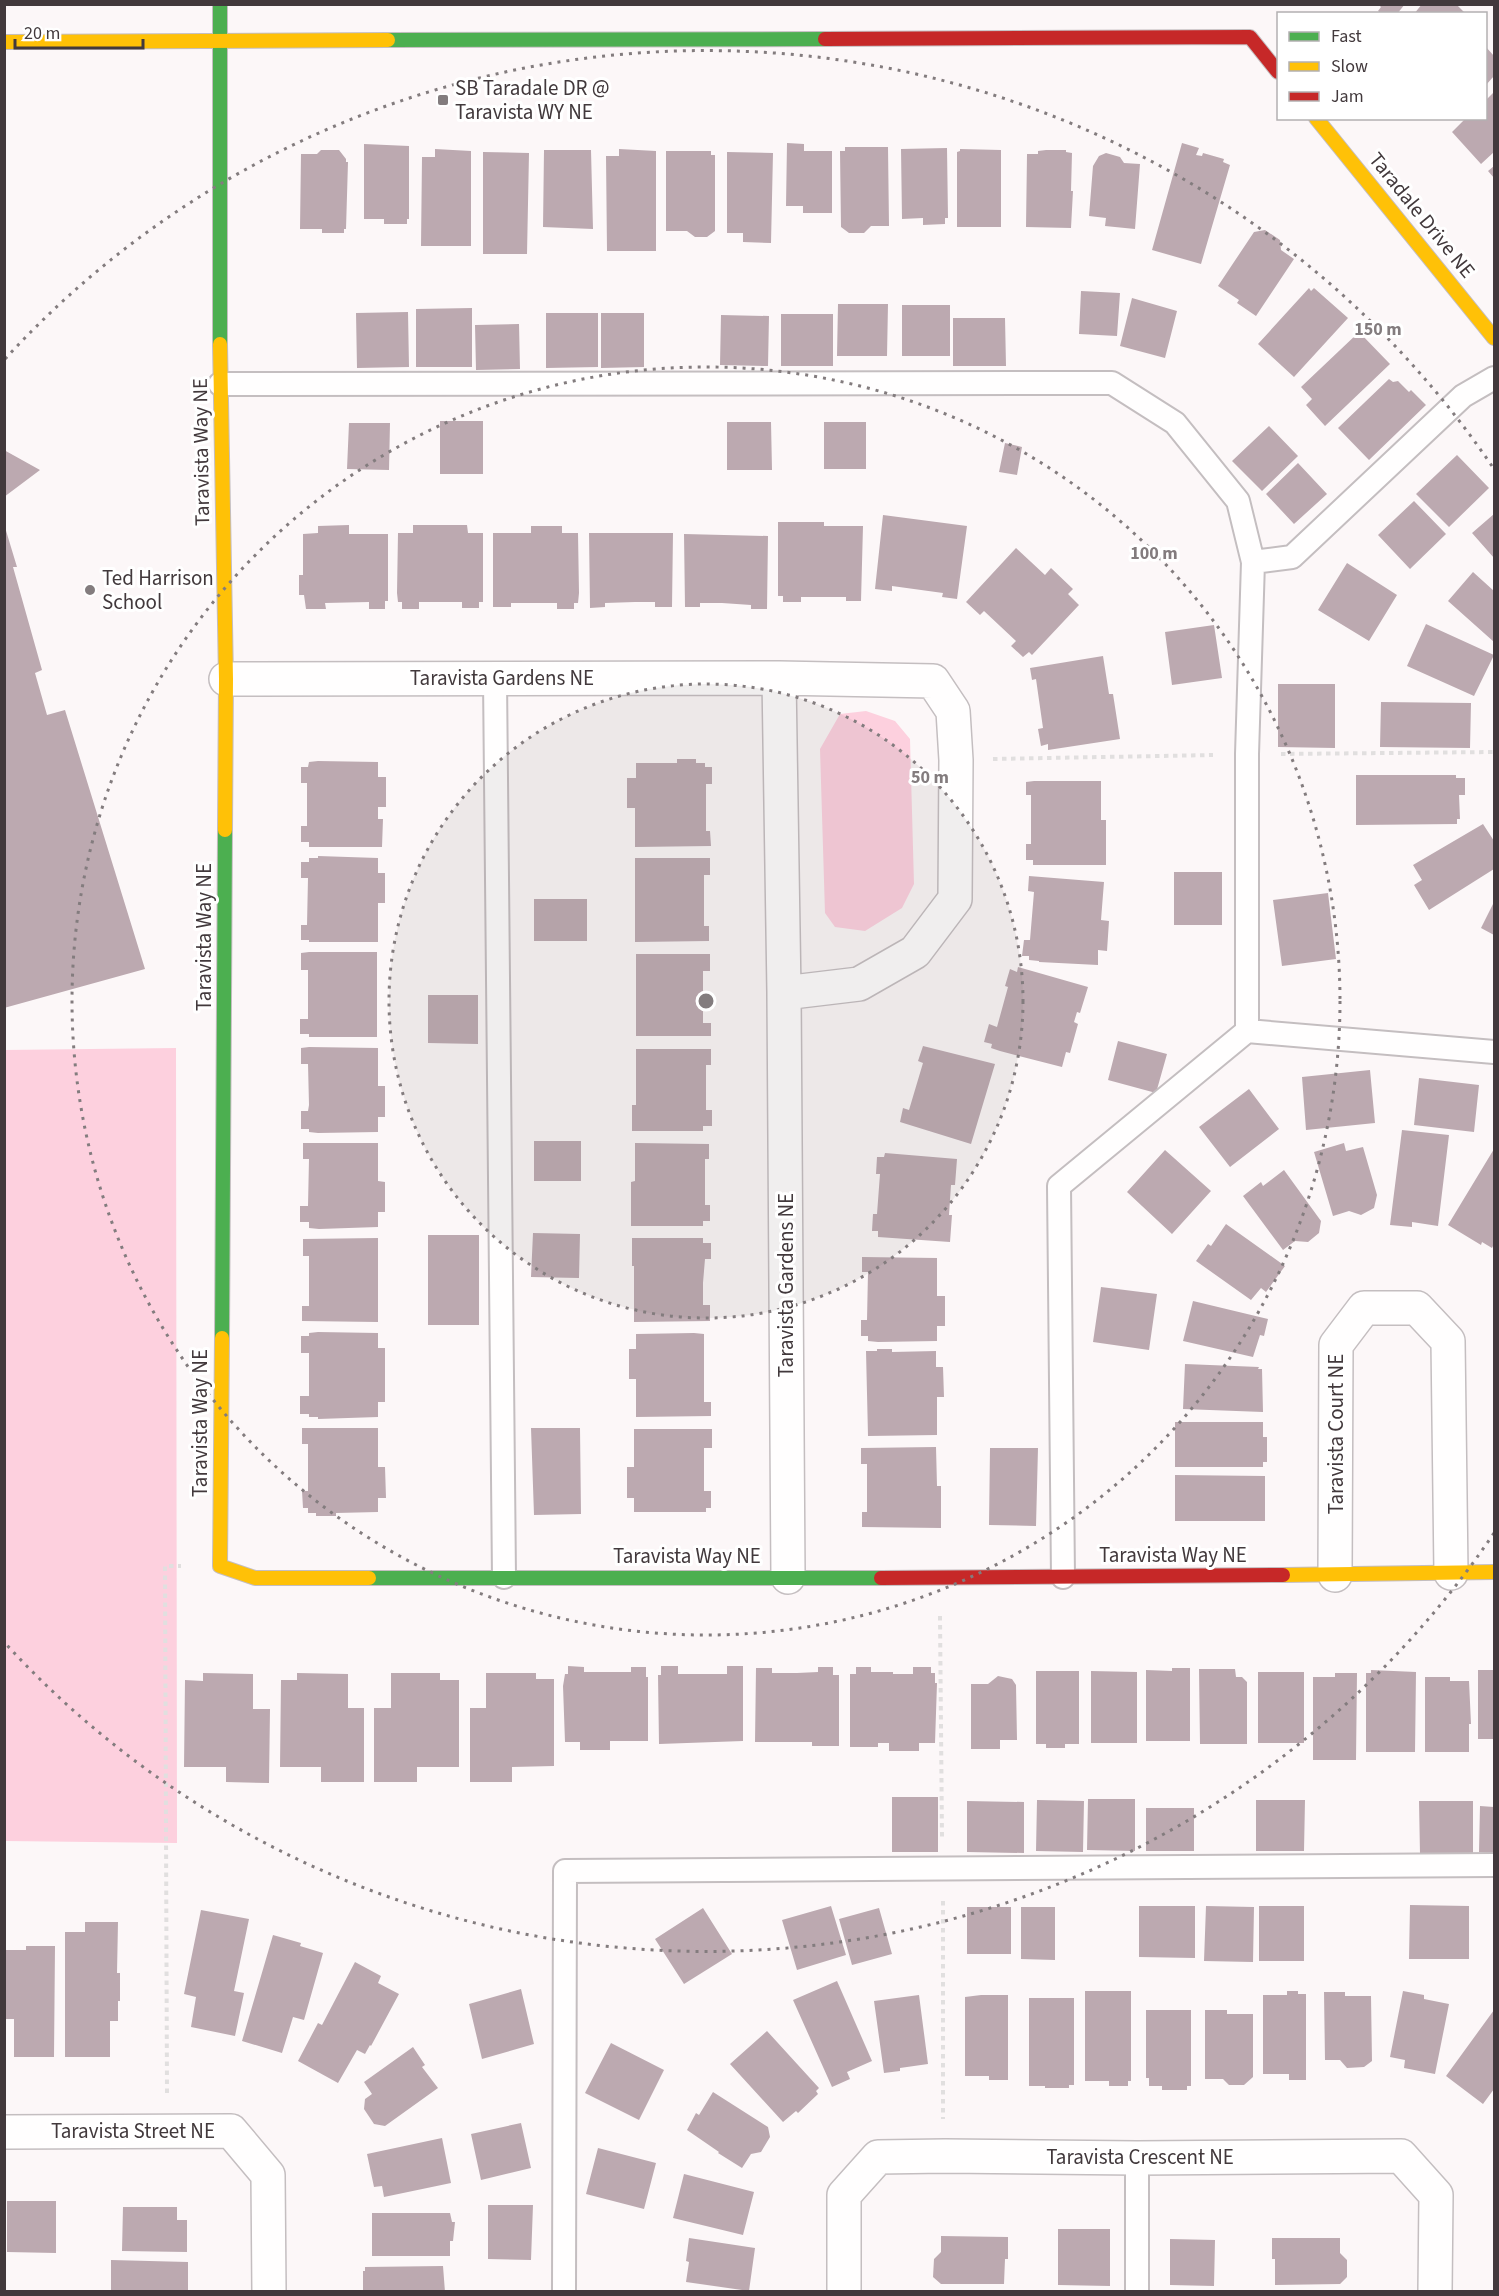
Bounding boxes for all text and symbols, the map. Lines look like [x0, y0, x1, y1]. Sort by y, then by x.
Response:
scale bar [15, 12, 142, 50]
legend [1277, 12, 1487, 120]
text: 20 m [24, 21, 60, 46]
text: Fast [1331, 24, 1362, 49]
text: Slow [1331, 54, 1368, 79]
place label: SB Taradale DR @ Taravista WY NE [455, 73, 610, 127]
text: Jam [1331, 84, 1364, 109]
marker: SB Taradale DR @ Taravista WY NE [436, 93, 450, 107]
street label: Taradale Drive NE [1362, 146, 1482, 284]
text: 150 m [1354, 317, 1402, 342]
street label: Taravista Way NE [185, 378, 217, 526]
text: 100 m [1130, 541, 1178, 566]
place label: Ted Harrison School [102, 563, 214, 617]
marker: Ted Harrison School [83, 583, 97, 597]
street label: Taravista Gardens NE [410, 663, 594, 693]
text: 50 m [911, 765, 949, 790]
street label: Taravista Way NE [189, 863, 219, 1011]
centre of rings [696, 991, 716, 1011]
street label: Taravista Gardens NE [771, 1193, 801, 1377]
street label: Taravista Way NE [185, 1349, 215, 1497]
street label: Taravista Court NE [1321, 1354, 1351, 1514]
street label: Taravista Way NE [1099, 1540, 1247, 1570]
street label: Taravista Way NE [613, 1541, 761, 1571]
street label: Taravista Street NE [51, 2116, 215, 2146]
street label: Taravista Crescent NE [1046, 2142, 1234, 2172]

